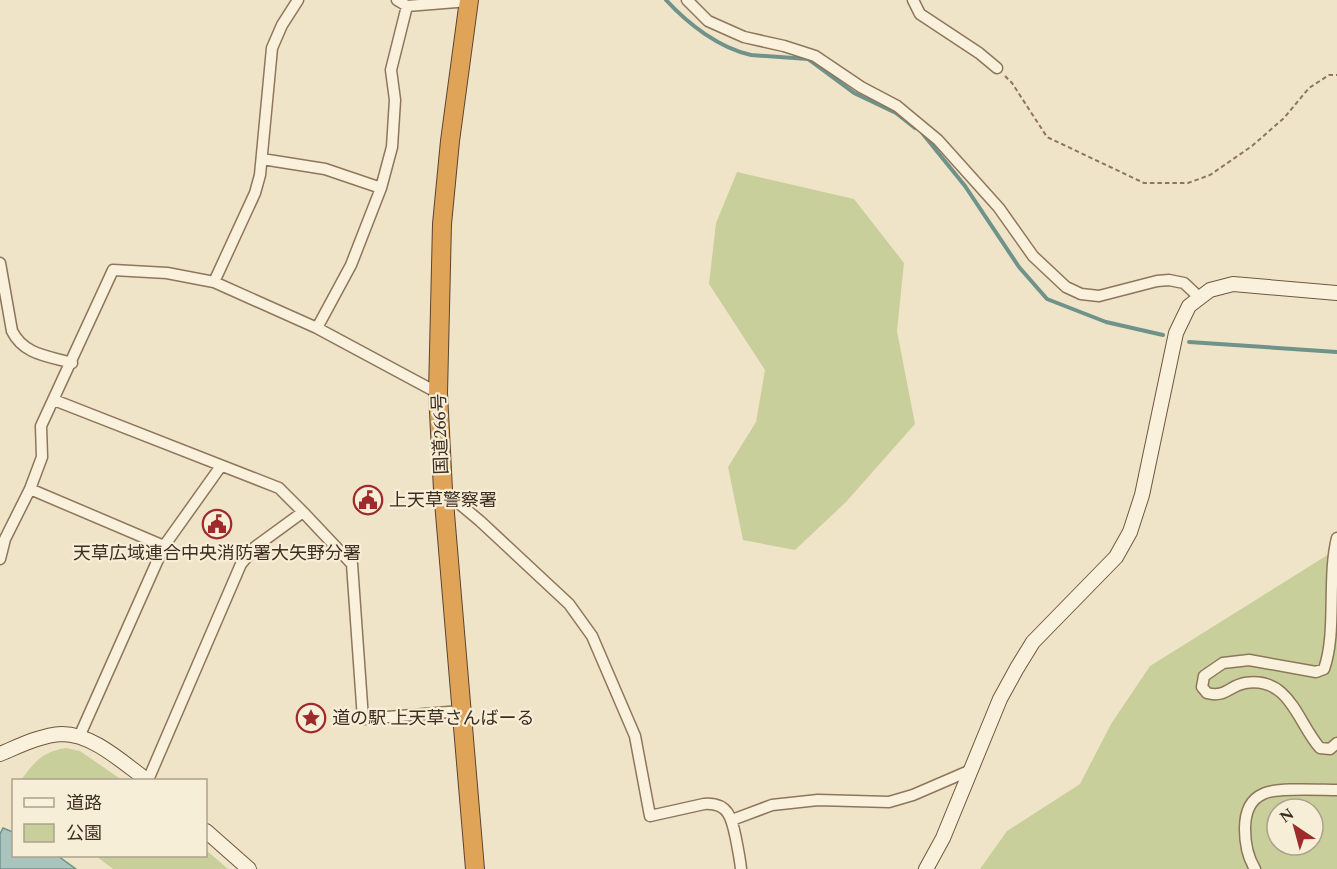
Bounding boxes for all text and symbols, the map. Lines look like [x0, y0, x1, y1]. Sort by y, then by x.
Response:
street label: 国道266号 [426, 393, 455, 475]
public building icon: 上天草警察署 [352, 484, 384, 516]
place label: 上天草警察署 [389, 487, 497, 514]
public building icon: 天草広域連合中央消防署大矢野分署 [201, 508, 233, 540]
place label: 天草広域連合中央消防署大矢野分署 [73, 540, 361, 567]
place icon: 道の駅 上天草さんばーる [295, 702, 327, 734]
place label: 道の駅 上天草さんばーる [332, 705, 535, 732]
legend [12, 779, 207, 857]
text: 道路 [66, 790, 102, 817]
north arrow [1265, 797, 1325, 857]
text: N [1274, 802, 1299, 829]
text: 公園 [66, 820, 102, 847]

